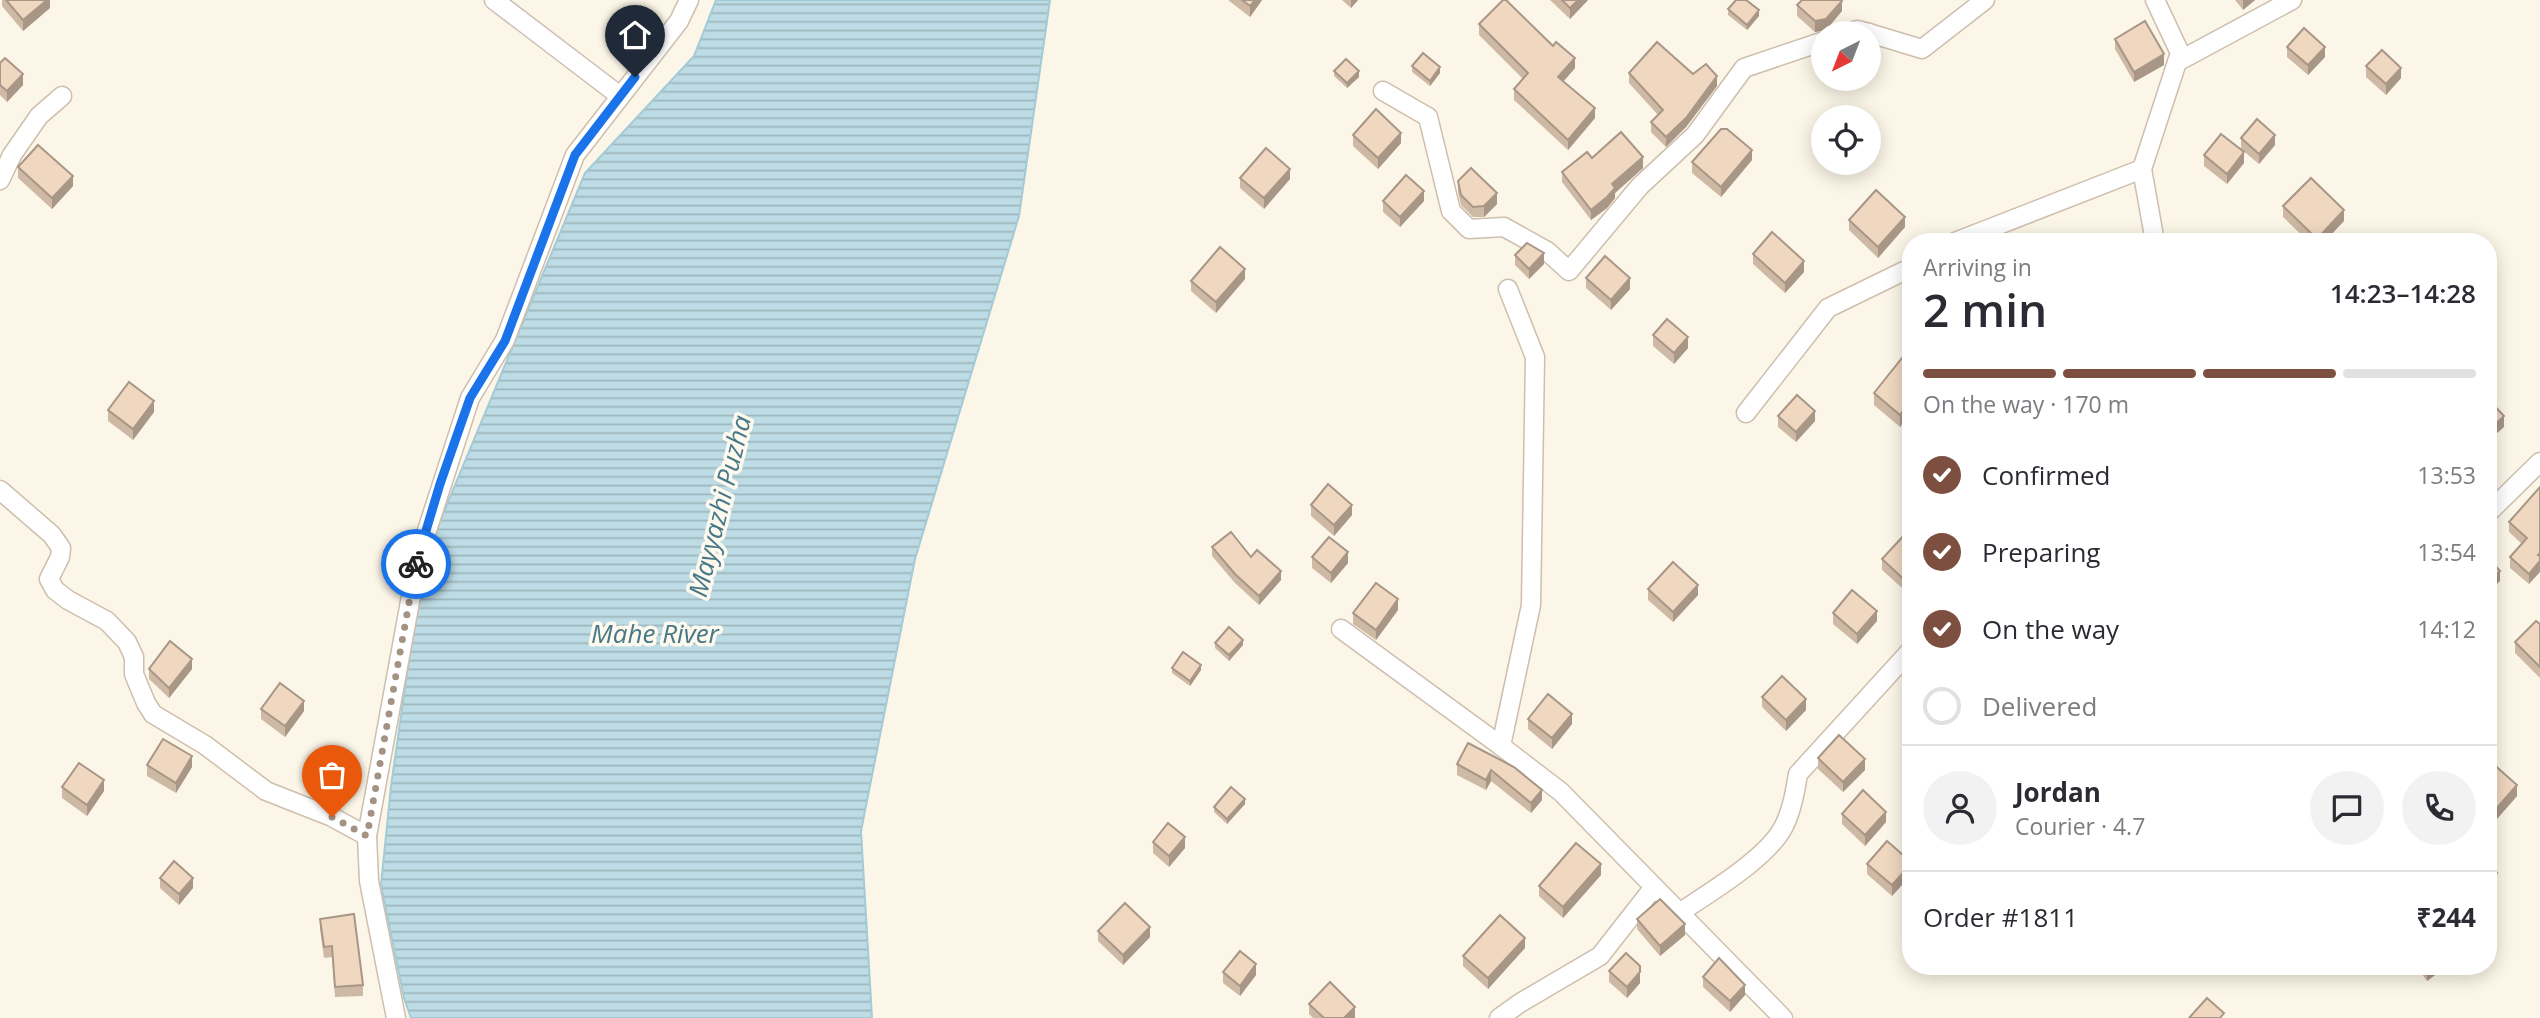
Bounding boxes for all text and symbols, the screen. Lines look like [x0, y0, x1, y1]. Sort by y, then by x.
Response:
pin [605, 5, 665, 77]
icon: home [616, 16, 654, 54]
north arrow [1811, 21, 1881, 91]
map controls [1811, 21, 1881, 175]
button: locate [1811, 105, 1881, 175]
text: Arriving in [1923, 251, 2032, 283]
text: 14:23–14:28 [2330, 275, 2476, 311]
text: 2 min [1923, 278, 2047, 340]
text: On the way · 170 m [1923, 388, 2129, 420]
water label: Mayyazhi Puzha [679, 411, 759, 601]
icon: check [1923, 456, 1961, 494]
text: Confirmed [1982, 457, 2110, 493]
text: 13:53 [2417, 459, 2476, 491]
courier [381, 529, 451, 599]
icon: check [1923, 533, 1961, 571]
text: Preparing [1982, 534, 2100, 570]
text: 13:54 [2417, 536, 2476, 568]
icon: bike [397, 545, 435, 583]
icon: check [1923, 610, 1961, 648]
text: On the way [1982, 611, 2119, 647]
text: 14:12 [2417, 613, 2476, 645]
water label: Mahe River [591, 615, 721, 651]
text: Delivered [1982, 688, 2097, 724]
pin [302, 745, 362, 817]
icon: bag [313, 756, 351, 794]
button: person [1923, 771, 1997, 845]
button: chat [2310, 771, 2384, 845]
button: phone [2402, 771, 2476, 845]
text: Jordan [2015, 774, 2101, 810]
text: Courier · 4.7 [2015, 810, 2145, 842]
text: Order #1811 [1923, 899, 2078, 935]
text: ₹244 [2417, 899, 2476, 935]

